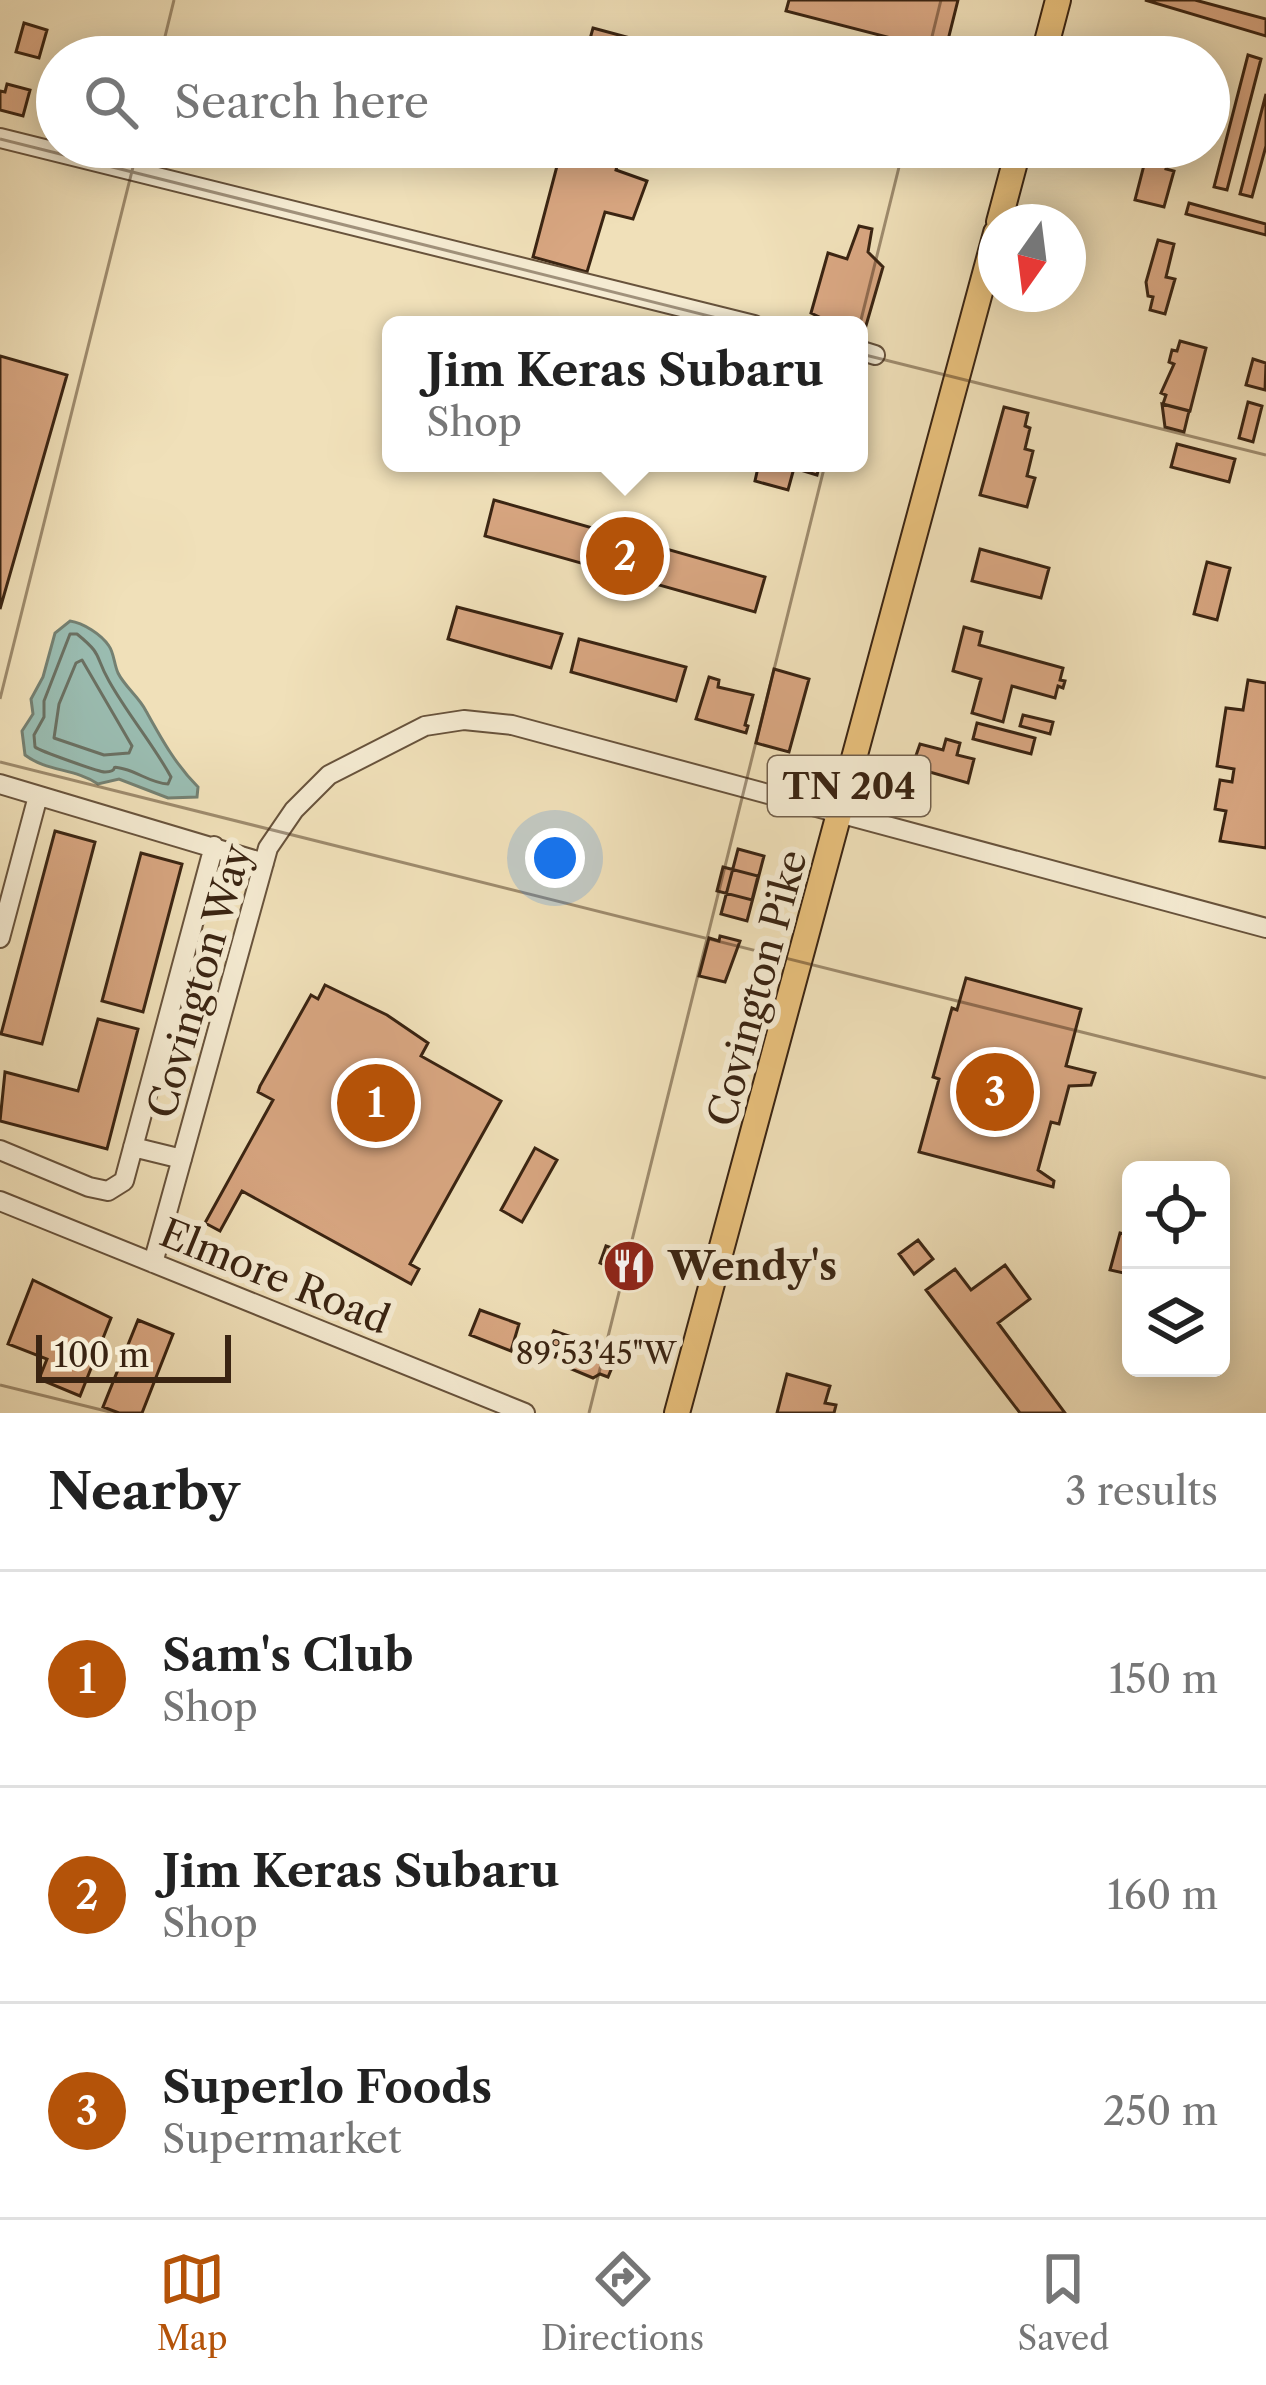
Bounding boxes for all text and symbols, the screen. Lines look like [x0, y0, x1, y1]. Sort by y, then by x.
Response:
search box [36, 36, 1230, 168]
icon: search [78, 69, 144, 135]
text: Search here [174, 74, 429, 130]
north arrow [978, 204, 1086, 312]
popup [382, 316, 868, 472]
text: Jim Keras Subaru [426, 342, 824, 398]
text: Shop [426, 398, 522, 446]
pin: 2 [586, 511, 664, 601]
road number: TN 204 [768, 756, 930, 816]
your location [525, 828, 585, 888]
street label: Covington Way [137, 838, 261, 1123]
street label: Covington Pike [697, 845, 817, 1131]
pin: 3 [956, 1047, 1034, 1137]
pin: 1 [337, 1058, 415, 1148]
map controls [1122, 1161, 1230, 1377]
button: locate [1122, 1161, 1230, 1269]
street label: Elmore Road [153, 1208, 397, 1344]
restaurant icon: Wendy's [601, 1238, 657, 1294]
place label: Wendy's [667, 1242, 837, 1290]
button: layers [1122, 1269, 1230, 1377]
scale bar [36, 1329, 231, 1382]
text: 100 m [54, 1335, 149, 1376]
text: 89°53'45"W [516, 1335, 677, 1372]
text: Nearby [48, 1460, 240, 1522]
text: 3 results [1065, 1467, 1218, 1515]
text: Sam's Club [162, 1627, 414, 1683]
text: 1 [78, 1655, 96, 1703]
text: 150 m [1109, 1655, 1218, 1703]
text: Shop [162, 1683, 258, 1731]
text: Jim Keras Subaru [162, 1843, 559, 1899]
text: 2 [75, 1871, 99, 1919]
text: 160 m [1107, 1871, 1218, 1919]
text: Shop [162, 1899, 258, 1947]
text: Superlo Foods [162, 2059, 492, 2115]
text: 3 [76, 2087, 98, 2135]
text: 250 m [1103, 2087, 1218, 2135]
text: Supermarket [162, 2115, 402, 2163]
tab: Map [157, 2246, 228, 2359]
tab: Directions [541, 2246, 704, 2359]
tab: Saved [1018, 2246, 1109, 2359]

